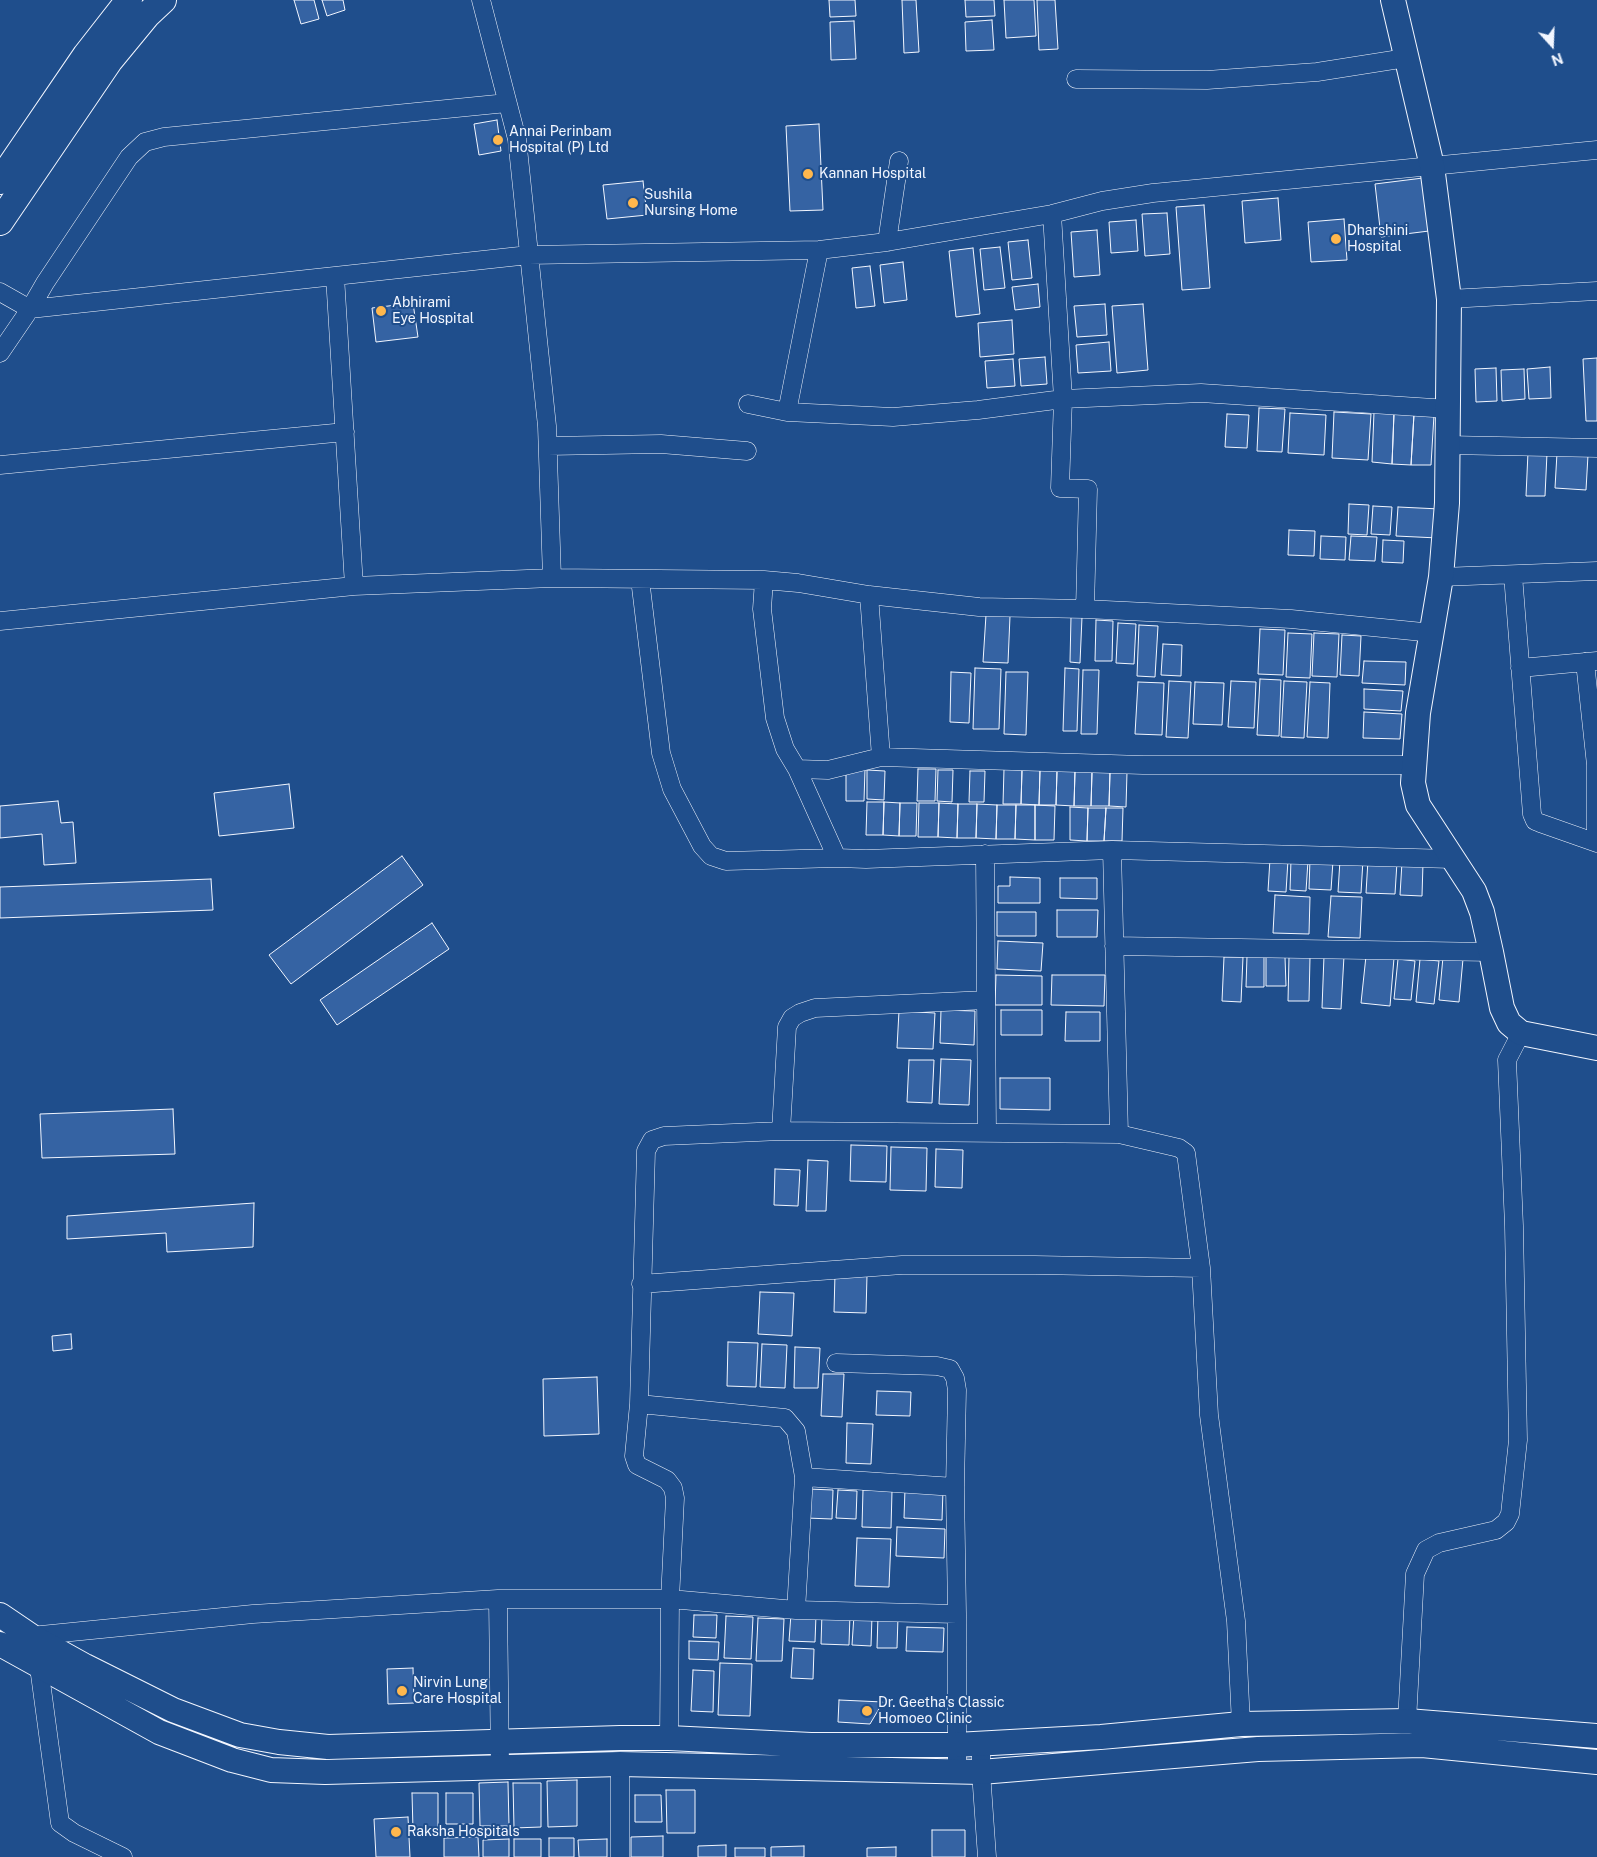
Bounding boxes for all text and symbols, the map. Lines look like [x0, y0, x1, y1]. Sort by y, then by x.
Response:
north arrow [1527, 20, 1577, 70]
text: N [1549, 50, 1565, 68]
place label: Annai Perinbam Hospital (P) Ltd [509, 124, 612, 156]
marker: Annai Perinbam Hospital (P) Ltd [491, 133, 505, 147]
place label: Kannan Hospital [819, 166, 926, 182]
marker: Kannan Hospital [801, 167, 815, 181]
place label: Sushila Nursing Home [644, 187, 738, 220]
marker: Sushila Nursing Home [626, 196, 640, 210]
place label: Dharshini Hospital [1347, 223, 1408, 256]
marker: Dharshini Hospital [1329, 232, 1343, 246]
place label: Abhirami Eye Hospital [392, 295, 474, 328]
marker: Abhirami Eye Hospital [374, 304, 388, 318]
place label: Nirvin Lung Care Hospital [413, 1675, 502, 1708]
marker: Nirvin Lung Care Hospital [395, 1684, 409, 1698]
place label: Dr. Geetha's Classic Homoeo Clinic [878, 1695, 1005, 1728]
marker: Dr. Geetha's Classic Homoeo Clinic [860, 1704, 874, 1718]
place label: Raksha Hospitals [407, 1824, 520, 1840]
marker: Raksha Hospitals [389, 1825, 403, 1839]

